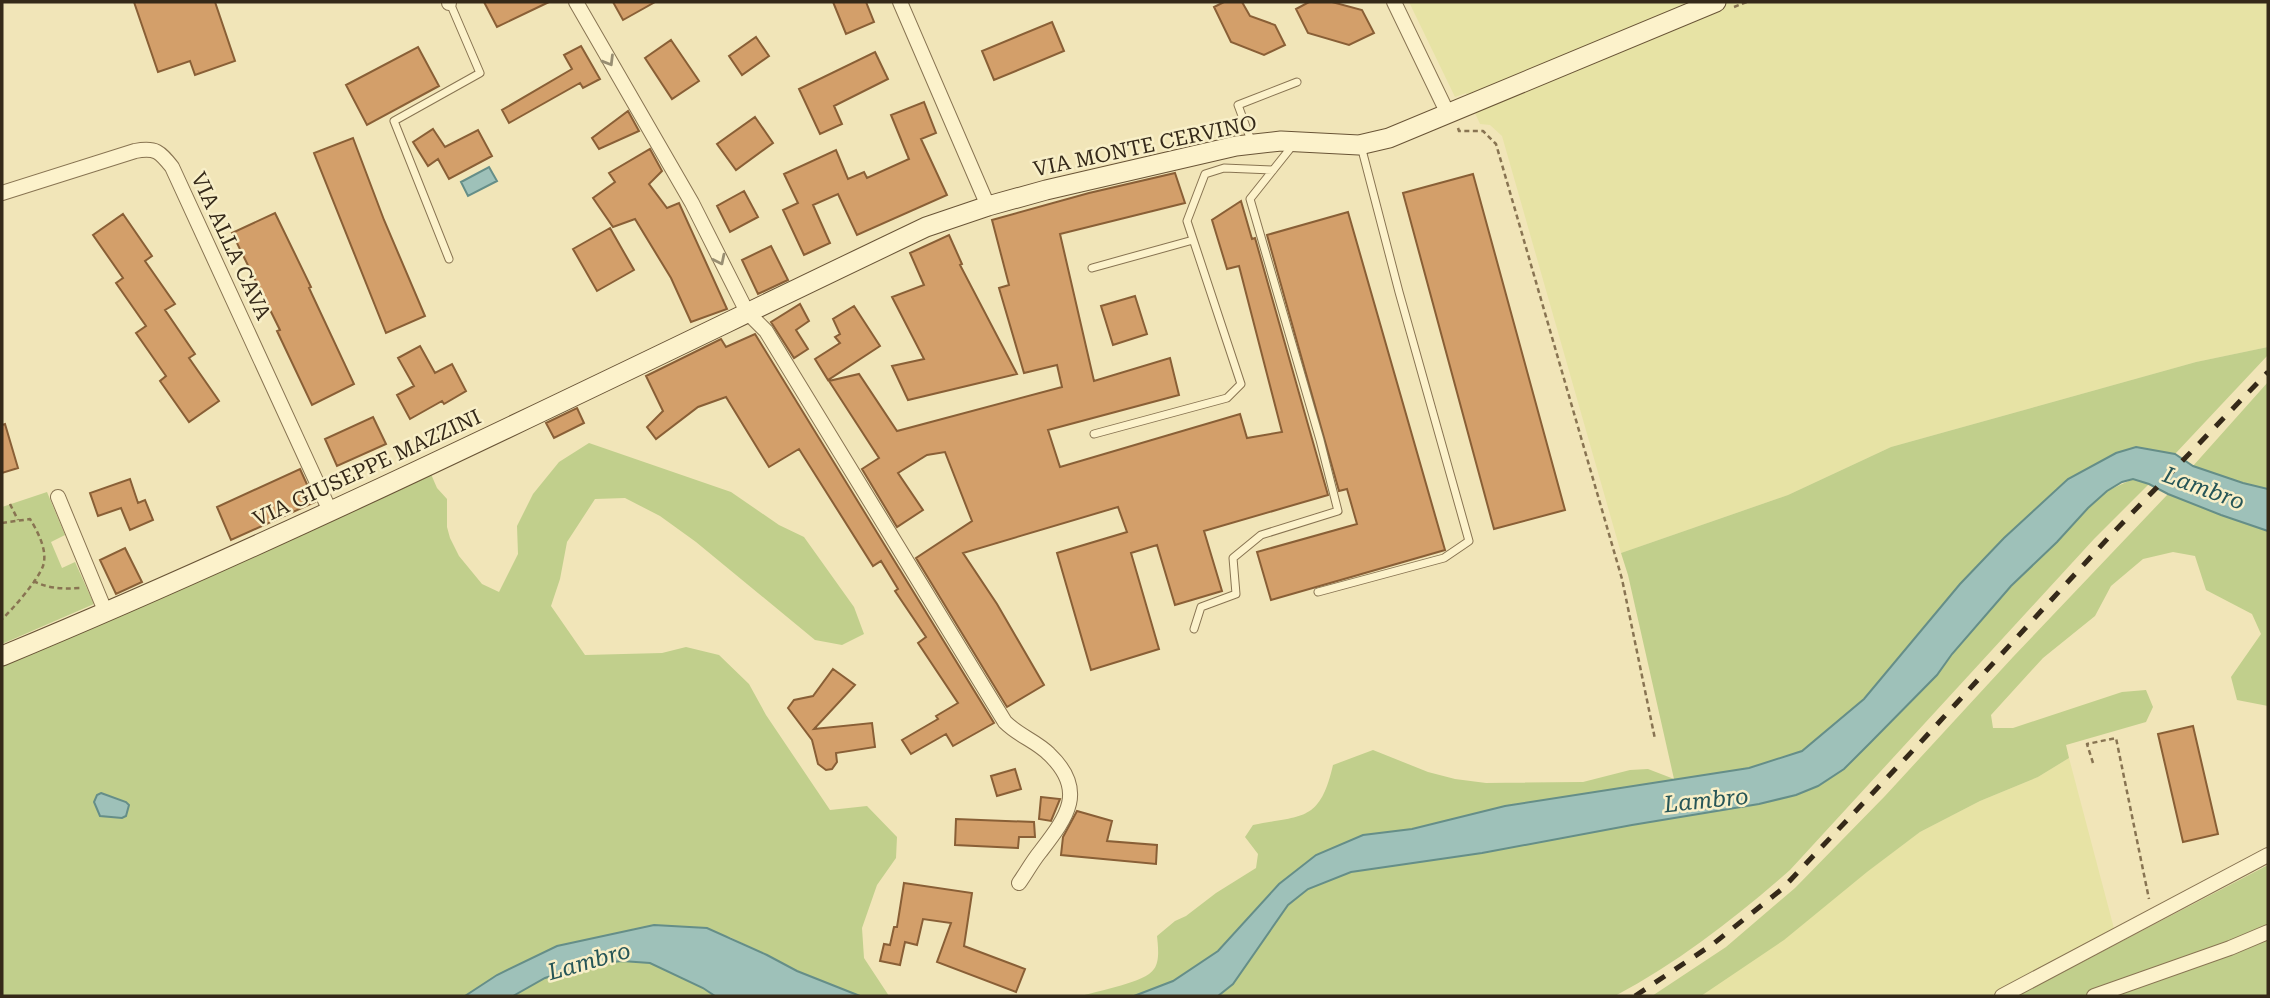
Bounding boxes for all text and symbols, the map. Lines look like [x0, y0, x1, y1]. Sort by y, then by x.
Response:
one-way arrow [601, 54, 614, 67]
street label: VIA MONTE CERVINO [1031, 111, 1259, 181]
street label: VIA ALLA CAVA [186, 168, 276, 324]
one-way arrow [712, 253, 726, 265]
street label: VIA GIUSEPPE MAZZINI [249, 405, 485, 531]
water label: Lambro [2158, 461, 2248, 516]
water label: Lambro [1661, 783, 1750, 818]
water label: Lambro [544, 937, 634, 986]

